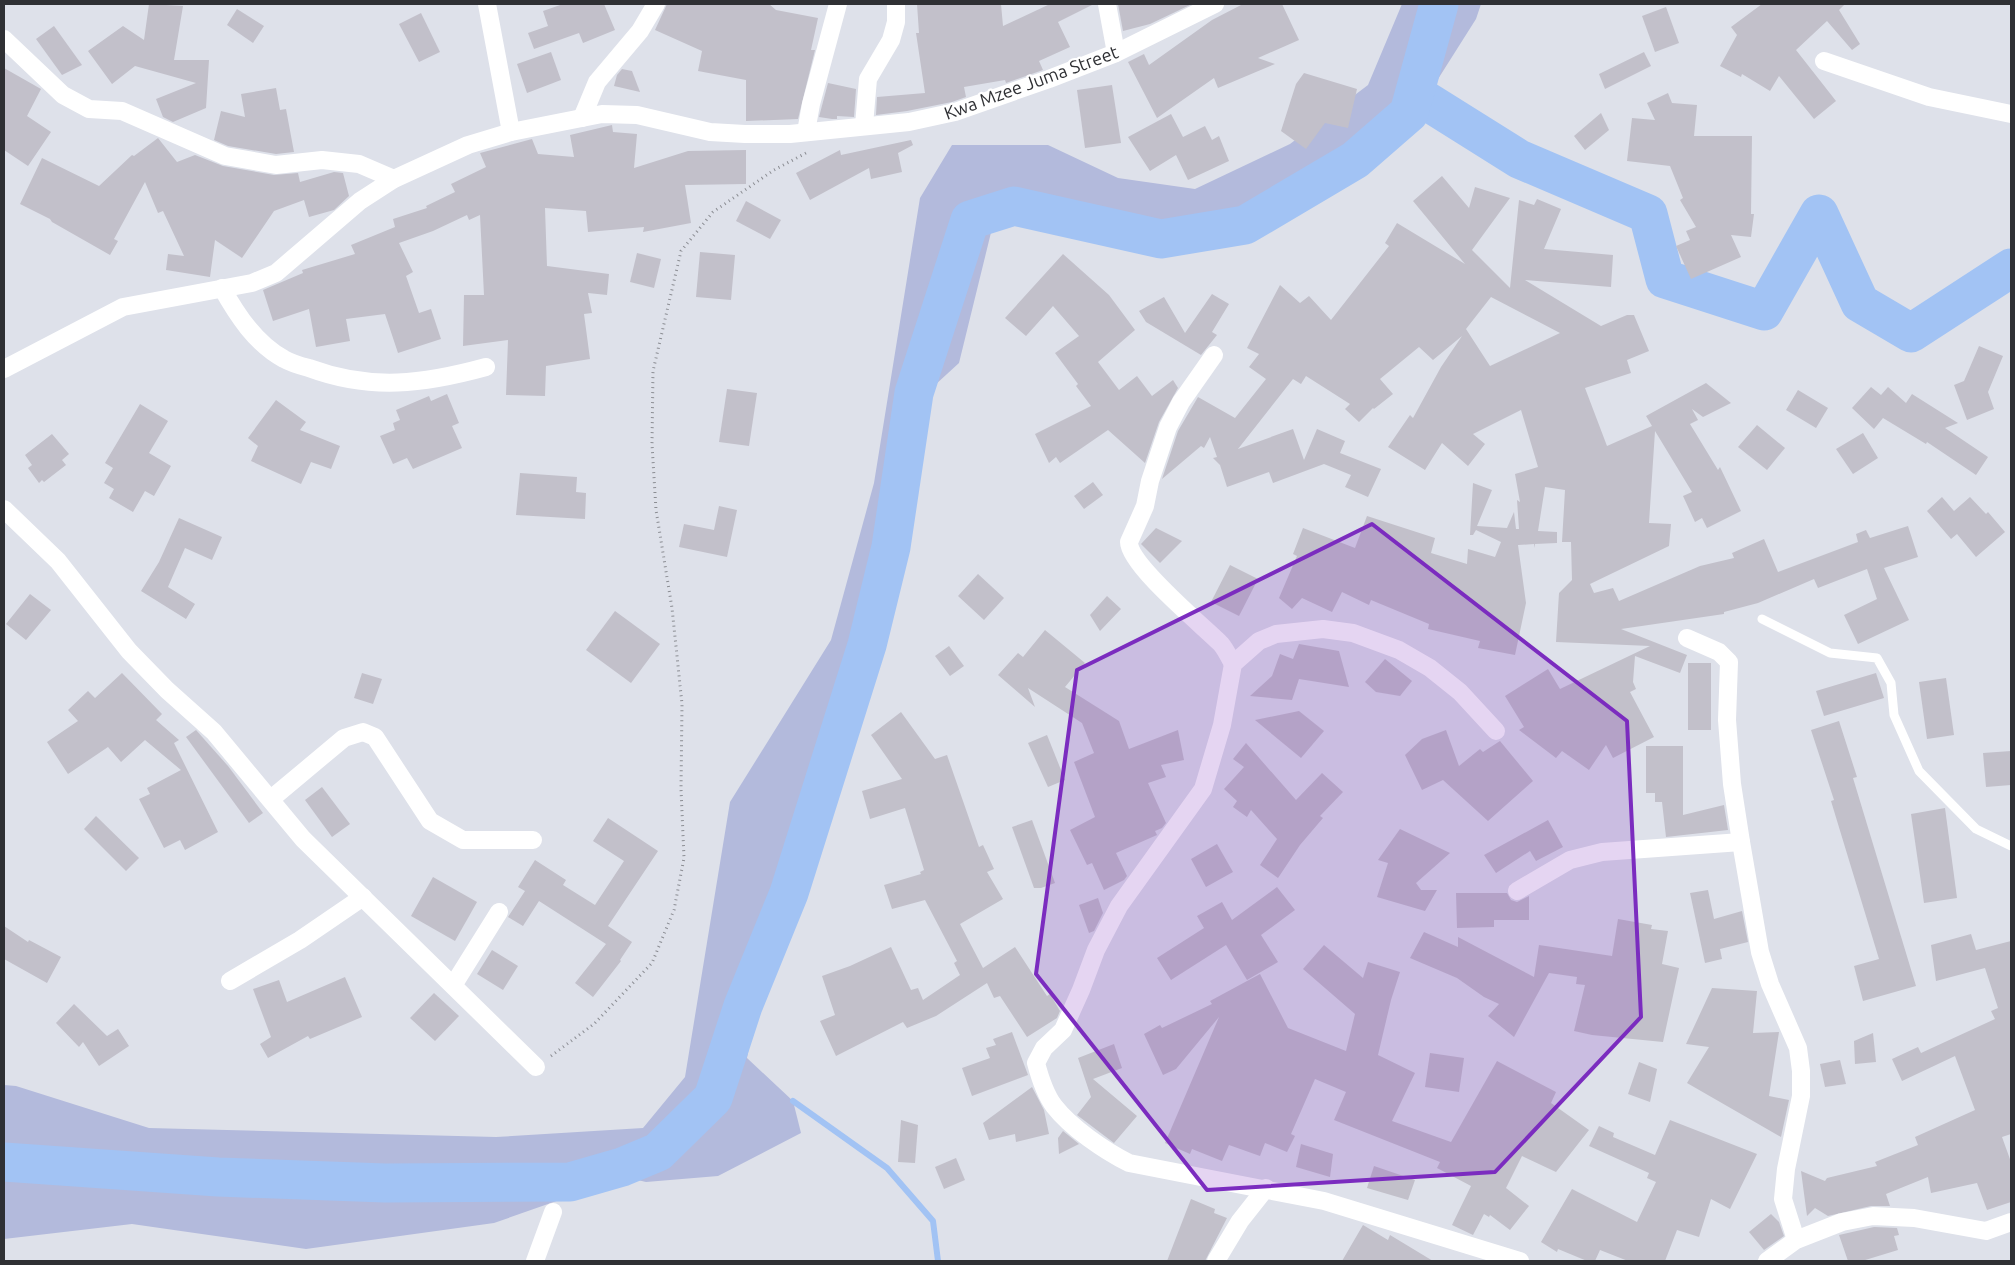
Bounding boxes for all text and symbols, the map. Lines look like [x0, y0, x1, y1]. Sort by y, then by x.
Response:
street label: Kwa Mzee Juma Street [941, 41, 1121, 123]

